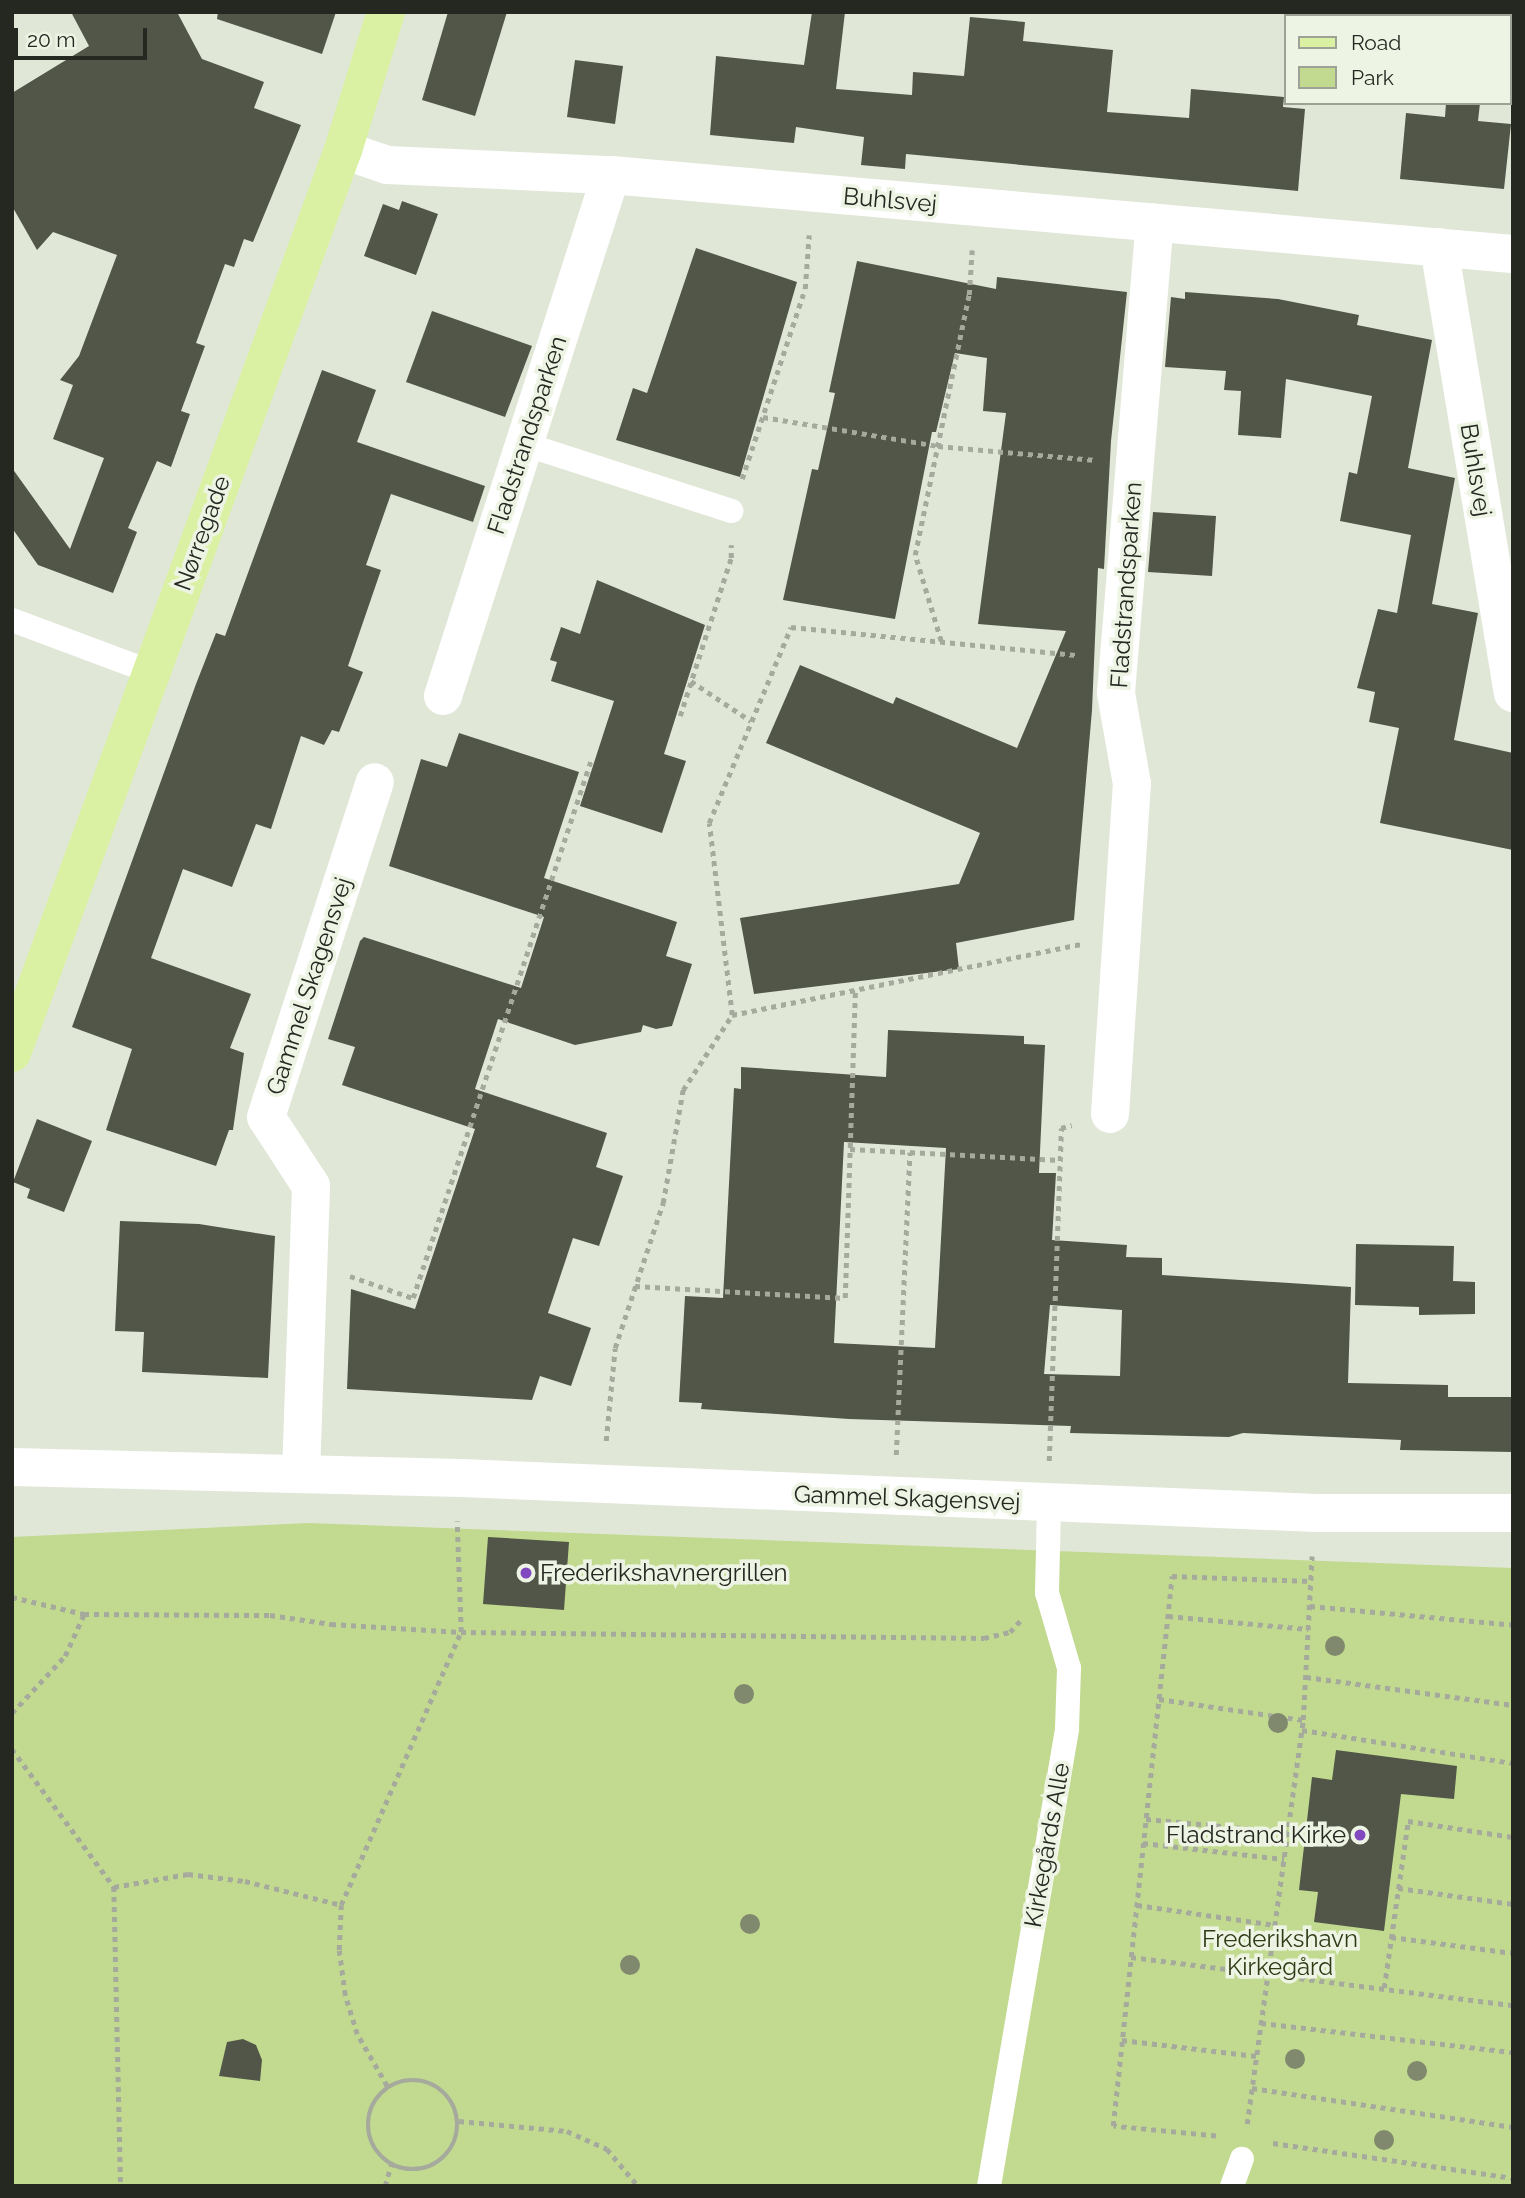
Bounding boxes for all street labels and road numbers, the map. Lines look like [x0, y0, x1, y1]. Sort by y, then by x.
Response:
street label: Buhlsvej [842, 182, 938, 218]
street label: Fladstrandsparken [481, 332, 573, 538]
street label: Buhlsvej [1454, 421, 1498, 519]
street label: Nørregade [168, 472, 236, 594]
street label: Fladstrandsparken [1104, 481, 1148, 689]
street label: Gammel Skagensvej [260, 873, 358, 1099]
street label: Gammel Skagensvej [793, 1480, 1021, 1516]
street label: Kirkegårds Alle [1018, 1760, 1076, 1930]

